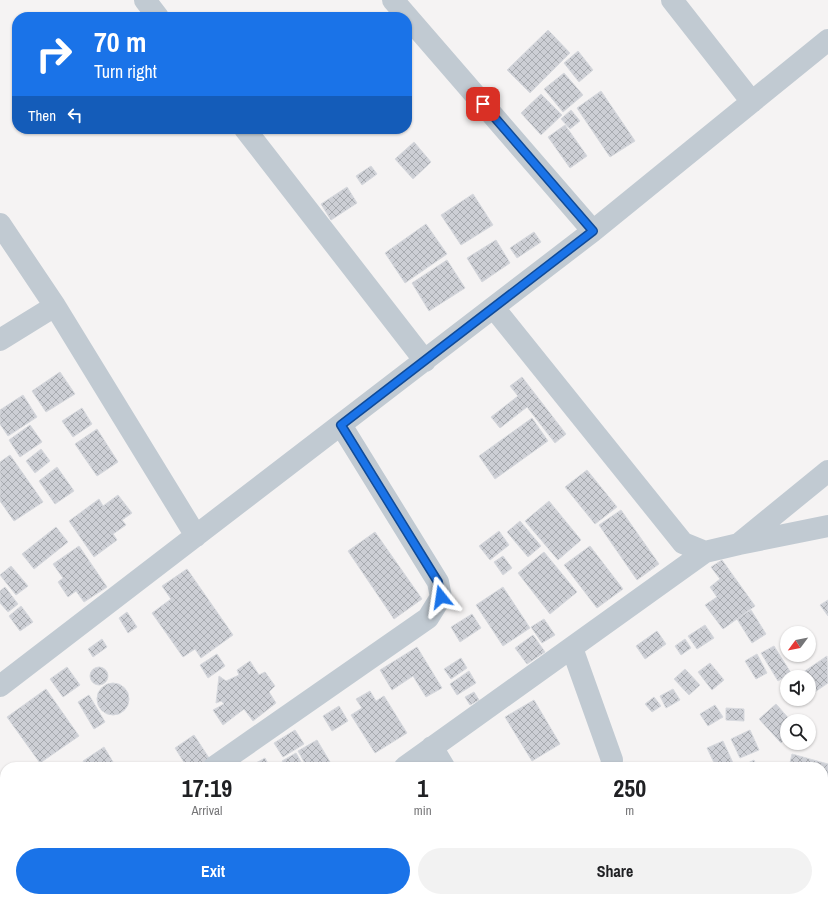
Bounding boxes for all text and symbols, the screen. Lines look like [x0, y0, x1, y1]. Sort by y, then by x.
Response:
text: 70 m [94, 23, 146, 61]
icon: right [28, 28, 80, 80]
text: Turn right [94, 59, 157, 84]
pin [466, 87, 500, 121]
icon: arrive [472, 93, 494, 115]
icon: left [64, 104, 86, 126]
text: Then [28, 105, 56, 126]
position arrow [420, 576, 462, 618]
north arrow [780, 626, 816, 662]
map controls [780, 626, 816, 750]
button: sound [780, 670, 816, 706]
button: search [780, 714, 816, 750]
text: 17:19 [182, 772, 232, 804]
text: 1 [417, 772, 428, 804]
text: 250 [613, 772, 646, 804]
text: Arrival [192, 802, 222, 819]
text: min [414, 802, 432, 819]
text: m [625, 802, 634, 819]
button: Exit [16, 848, 410, 894]
button: Share [418, 848, 812, 894]

